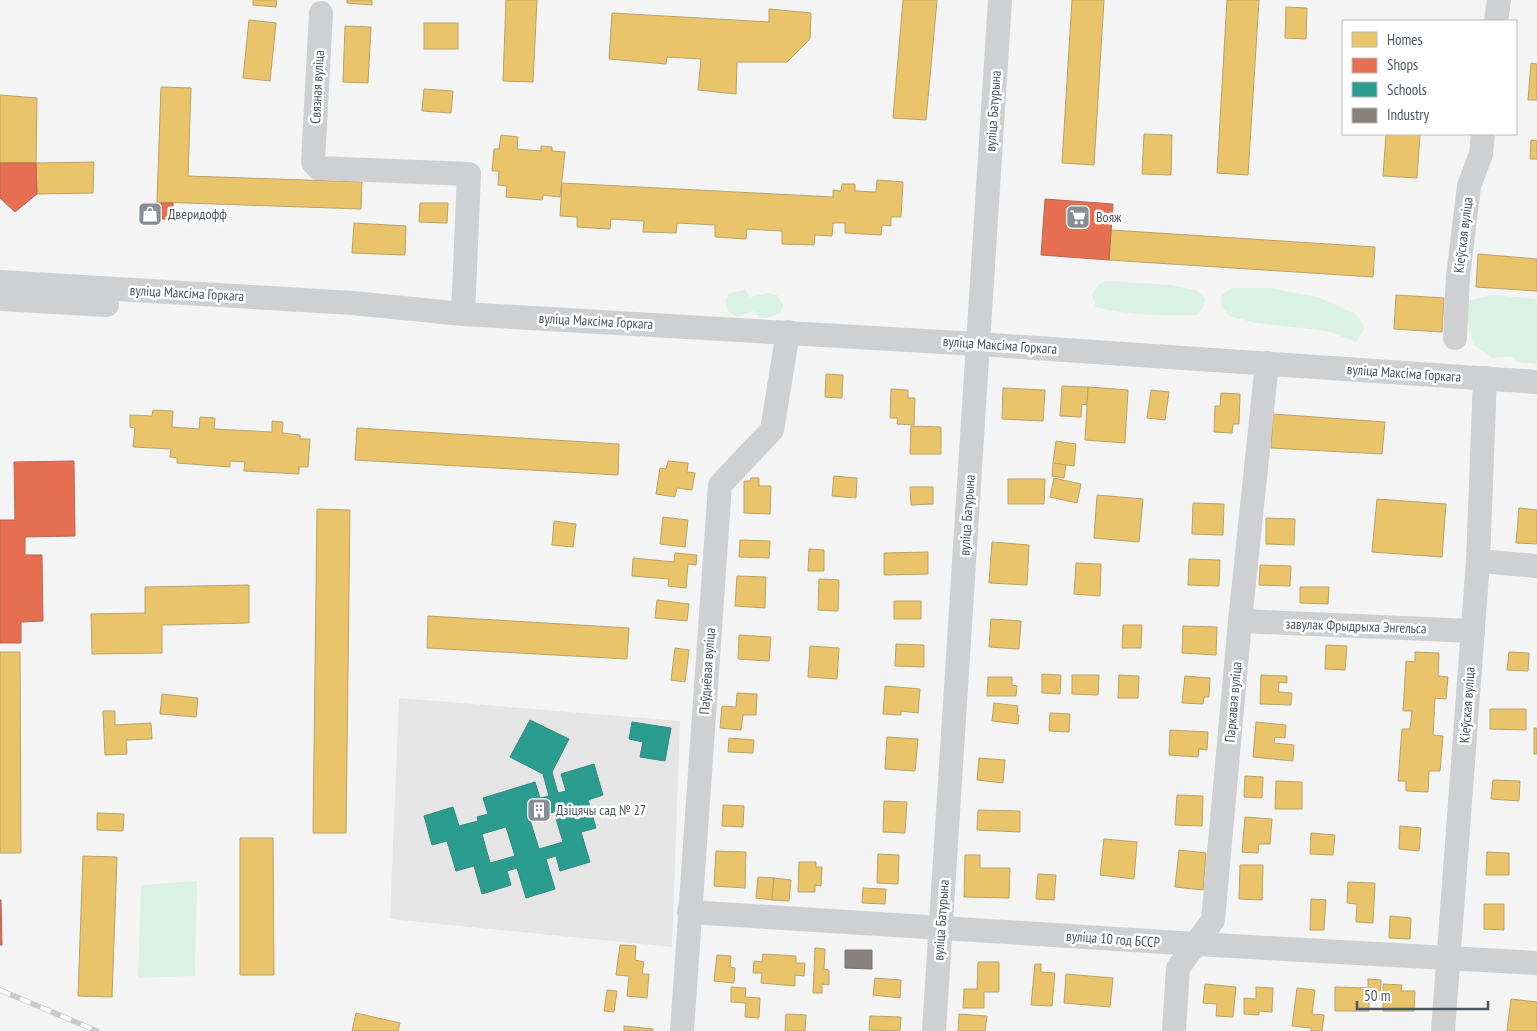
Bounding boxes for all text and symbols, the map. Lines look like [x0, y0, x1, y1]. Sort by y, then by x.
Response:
legend [1342, 20, 1517, 135]
text: Homes [1387, 30, 1423, 49]
street label: Связная вуліца [306, 50, 328, 124]
text: Shops [1387, 55, 1418, 74]
street label: вуліца Батурына [981, 70, 1005, 152]
text: Schools [1387, 80, 1427, 99]
text: Industry [1387, 105, 1429, 124]
street label: Кіеўская вуліца [1449, 196, 1477, 274]
shop icon: Дверидофф [137, 201, 163, 227]
supermarket icon: Вояж [1065, 204, 1091, 230]
place label: Дверидофф [168, 205, 227, 223]
place label: Вояж [1096, 208, 1122, 226]
street label: вуліца Максіма Горкага [129, 281, 245, 305]
street label: вуліца Максіма Горкага [538, 309, 654, 333]
street label: вуліца Максіма Горкага [942, 332, 1058, 358]
street label: вуліца Максіма Горкага [1346, 360, 1462, 386]
street label: вуліца Батурына [955, 474, 979, 556]
street label: завулак Фрыдрыха Энгельса [1285, 615, 1427, 637]
street label: Паўднёвая вуліца [695, 627, 719, 715]
street label: Паркавая вуліца [1221, 661, 1245, 743]
street label: Кіеўская вуліца [1455, 666, 1479, 744]
building icon: Дзіцячы сад № 27 [526, 797, 552, 823]
place label: Дзіцячы сад № 27 [556, 801, 646, 819]
street label: вуліца Батурына [929, 879, 953, 961]
street label: вуліца 10 год БССР [1065, 927, 1161, 951]
scale bar [1357, 978, 1488, 1010]
text: 50 m [1364, 986, 1390, 1005]

